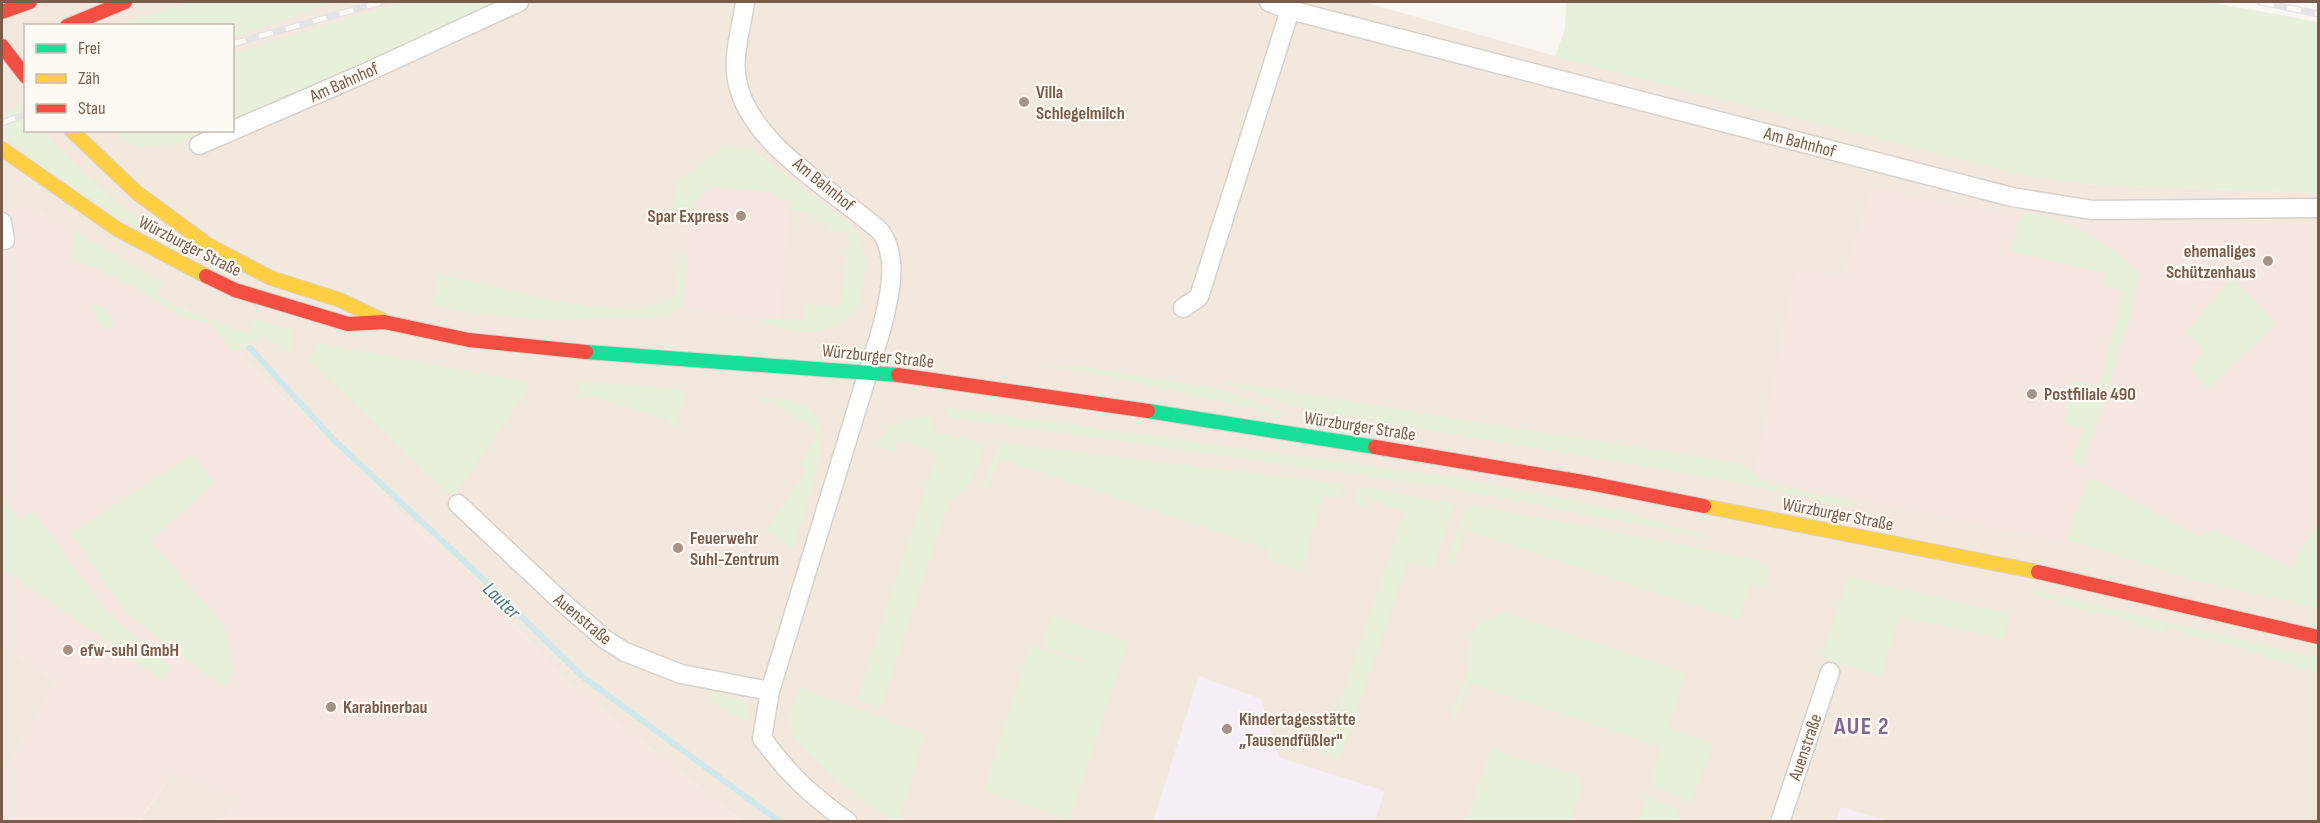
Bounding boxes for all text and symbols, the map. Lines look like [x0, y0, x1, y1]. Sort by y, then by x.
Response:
legend [24, 24, 234, 132]
text: Frei [78, 38, 100, 59]
street label: Am Bahnhof [306, 58, 383, 107]
text: Zäh [78, 68, 100, 89]
place label: Villa Schlegelmilch [1036, 82, 1125, 124]
marker: Villa Schlegelmilch [1017, 95, 1031, 109]
text: Stau [78, 98, 106, 119]
street label: Am Bahnhof [1761, 123, 1839, 162]
street label: Am Bahnhof [788, 153, 859, 216]
place label: Spar Express [647, 206, 729, 227]
marker: Spar Express [734, 209, 748, 223]
street label: Würzburger Straße [135, 212, 245, 281]
place label: ehemaliges Schützenhaus [2166, 241, 2256, 283]
marker: ehemaliges Schützenhaus [2261, 254, 2275, 268]
street label: Würzburger Straße [821, 340, 935, 373]
place label: Postfiliale 490 [2044, 384, 2136, 405]
marker: Postfiliale 490 [2025, 387, 2039, 401]
street label: Würzburger Straße [1303, 407, 1417, 446]
street label: Würzburger Straße [1781, 493, 1895, 536]
place label: Feuerwehr Suhl-Zentrum [690, 528, 779, 570]
marker: Feuerwehr Suhl-Zentrum [671, 541, 685, 555]
water label: Lauter [478, 577, 526, 625]
street label: Auenstraße [549, 589, 616, 650]
place label: efw-suhl GmbH [80, 640, 179, 661]
marker: efw-suhl GmbH [61, 643, 75, 657]
place label: Karabinerbau [343, 697, 428, 718]
marker: Karabinerbau [324, 700, 338, 714]
place label: Kindertagesstätte „Tausendfüßler" [1239, 709, 1356, 751]
street label: Auenstraße [1784, 711, 1827, 784]
district label: AUE 2 [1833, 712, 1890, 741]
marker: Kindertagesstätte „Tausendfüßler" [1220, 722, 1234, 736]

